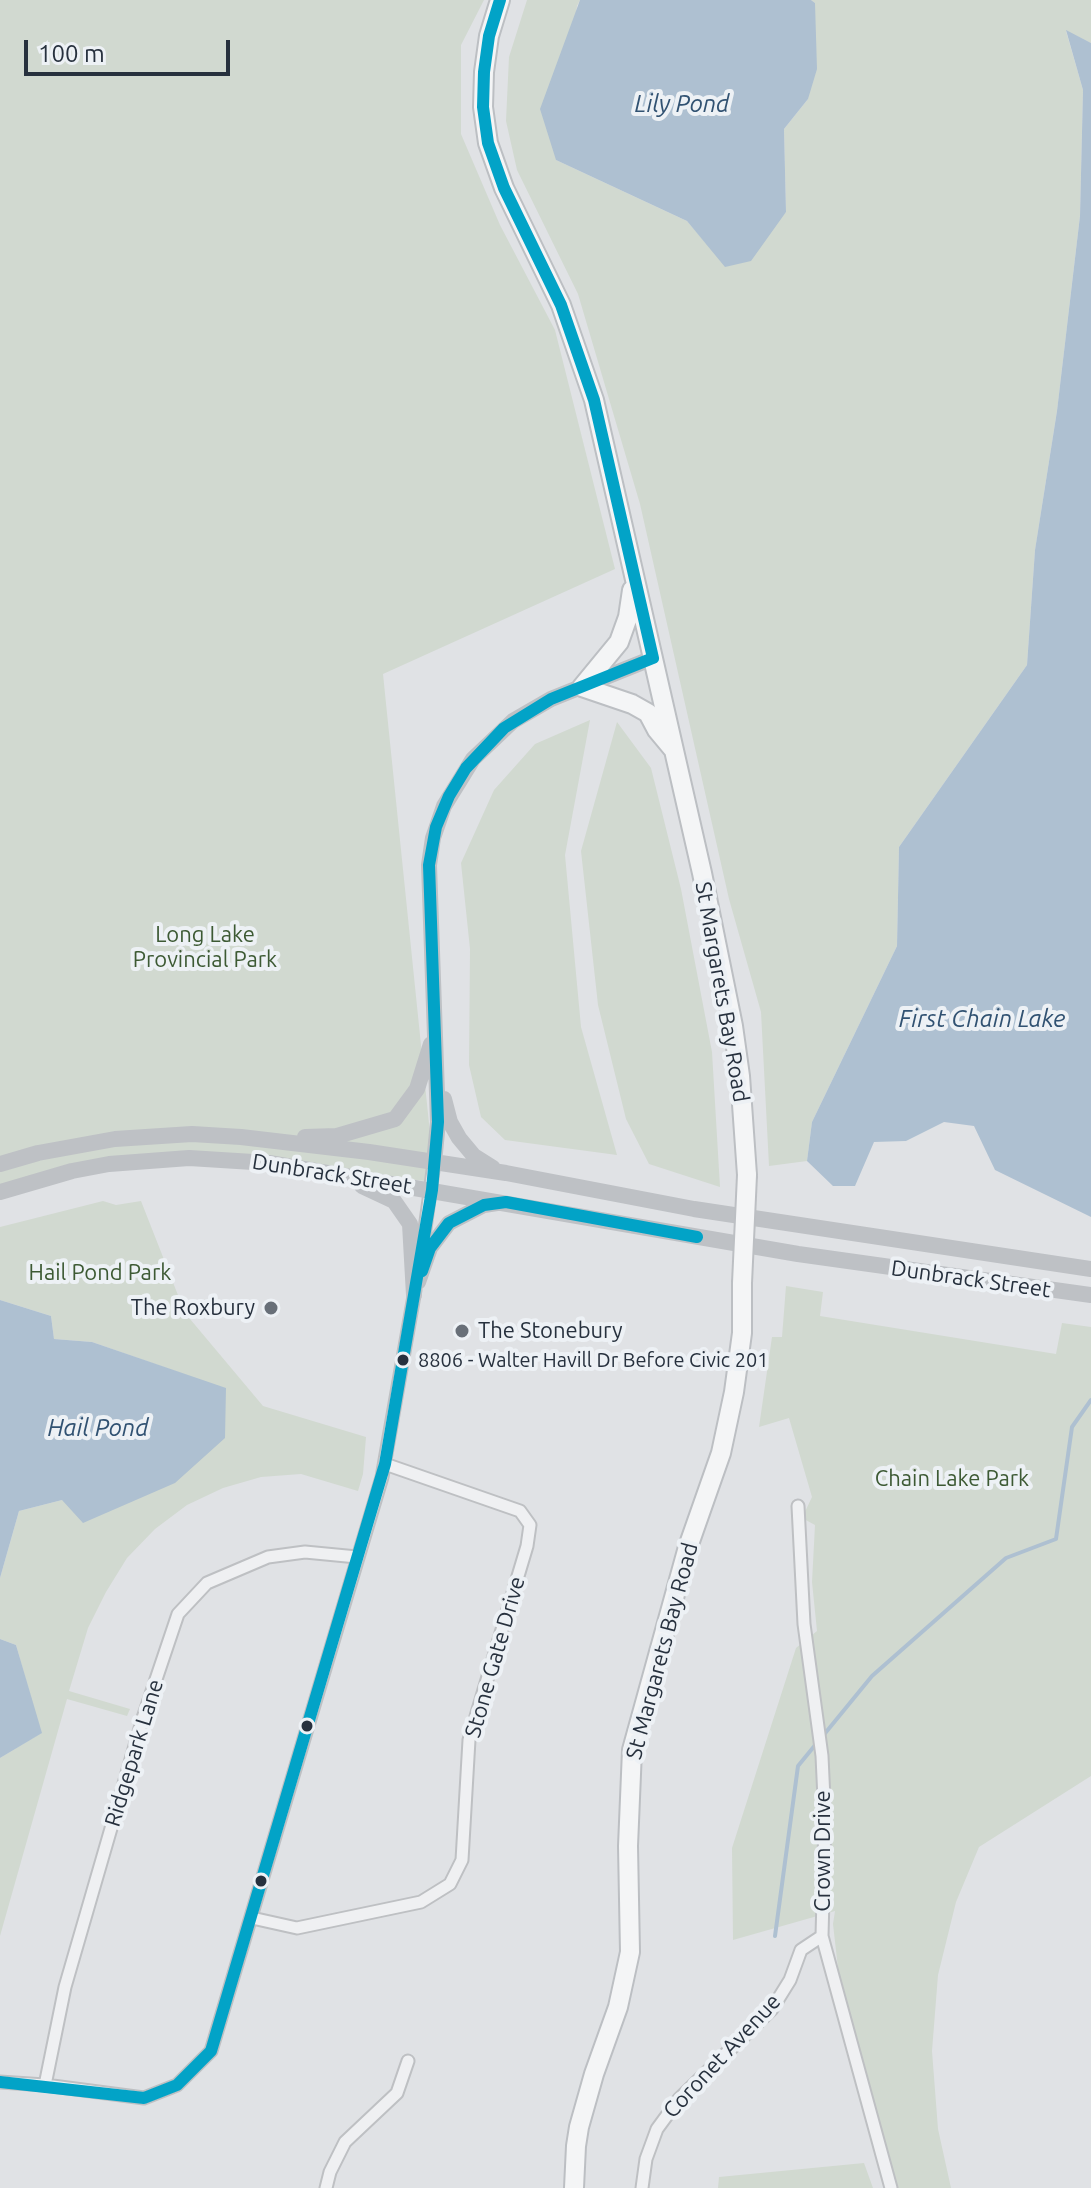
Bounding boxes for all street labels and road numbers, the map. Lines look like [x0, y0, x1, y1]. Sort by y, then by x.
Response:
street label: St Margarets Bay Road [690, 880, 754, 1104]
street label: Dunbrack Street [250, 1148, 414, 1200]
street label: Dunbrack Street [889, 1255, 1053, 1303]
street label: St Margarets Bay Road [620, 1540, 704, 1762]
street label: Stone Gate Drive [459, 1573, 531, 1741]
street label: Ridgepark Lane [99, 1676, 169, 1830]
street label: Crown Drive [810, 1790, 836, 1912]
street label: Coronet Avenue [658, 1988, 786, 2124]

